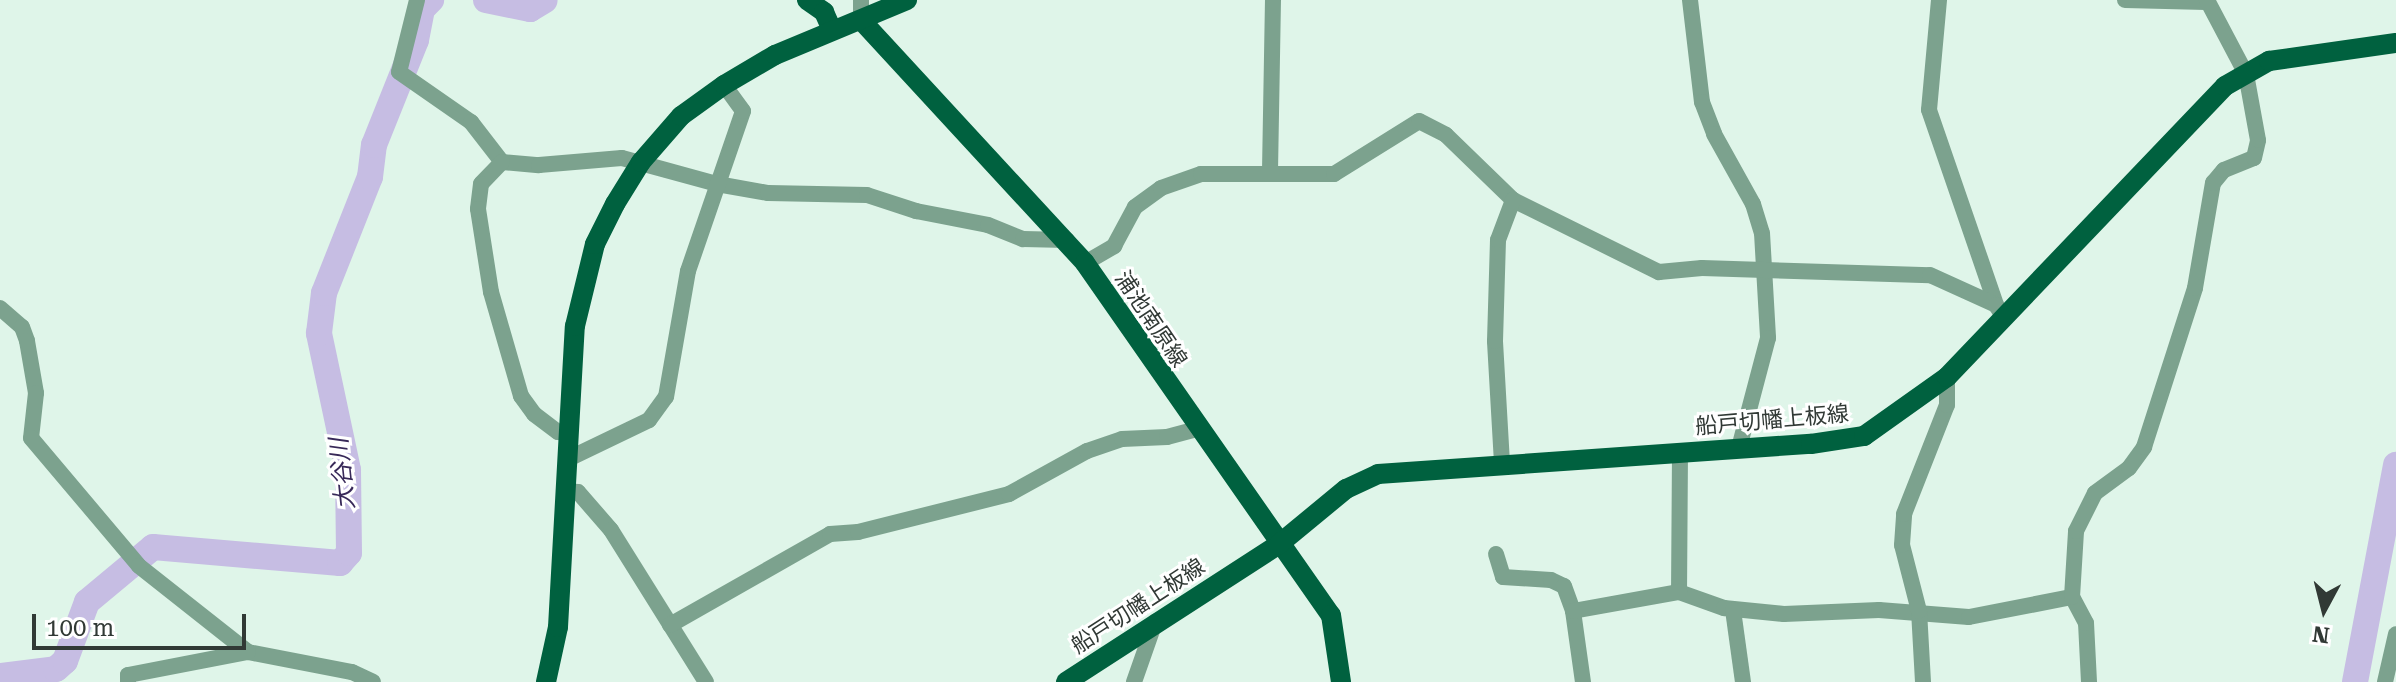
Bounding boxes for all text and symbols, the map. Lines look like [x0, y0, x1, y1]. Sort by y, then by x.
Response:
street label: 浦池南原線 [1109, 266, 1193, 372]
street label: 船戸切幡上板線 [1694, 400, 1850, 440]
water label: 大谷川 [325, 437, 361, 511]
street label: 船戸切幡上板線 [1066, 553, 1210, 659]
north arrow [2284, 570, 2364, 650]
scale bar [36, 598, 250, 648]
text: 100 m [46, 614, 114, 642]
text: N [2311, 621, 2331, 648]

